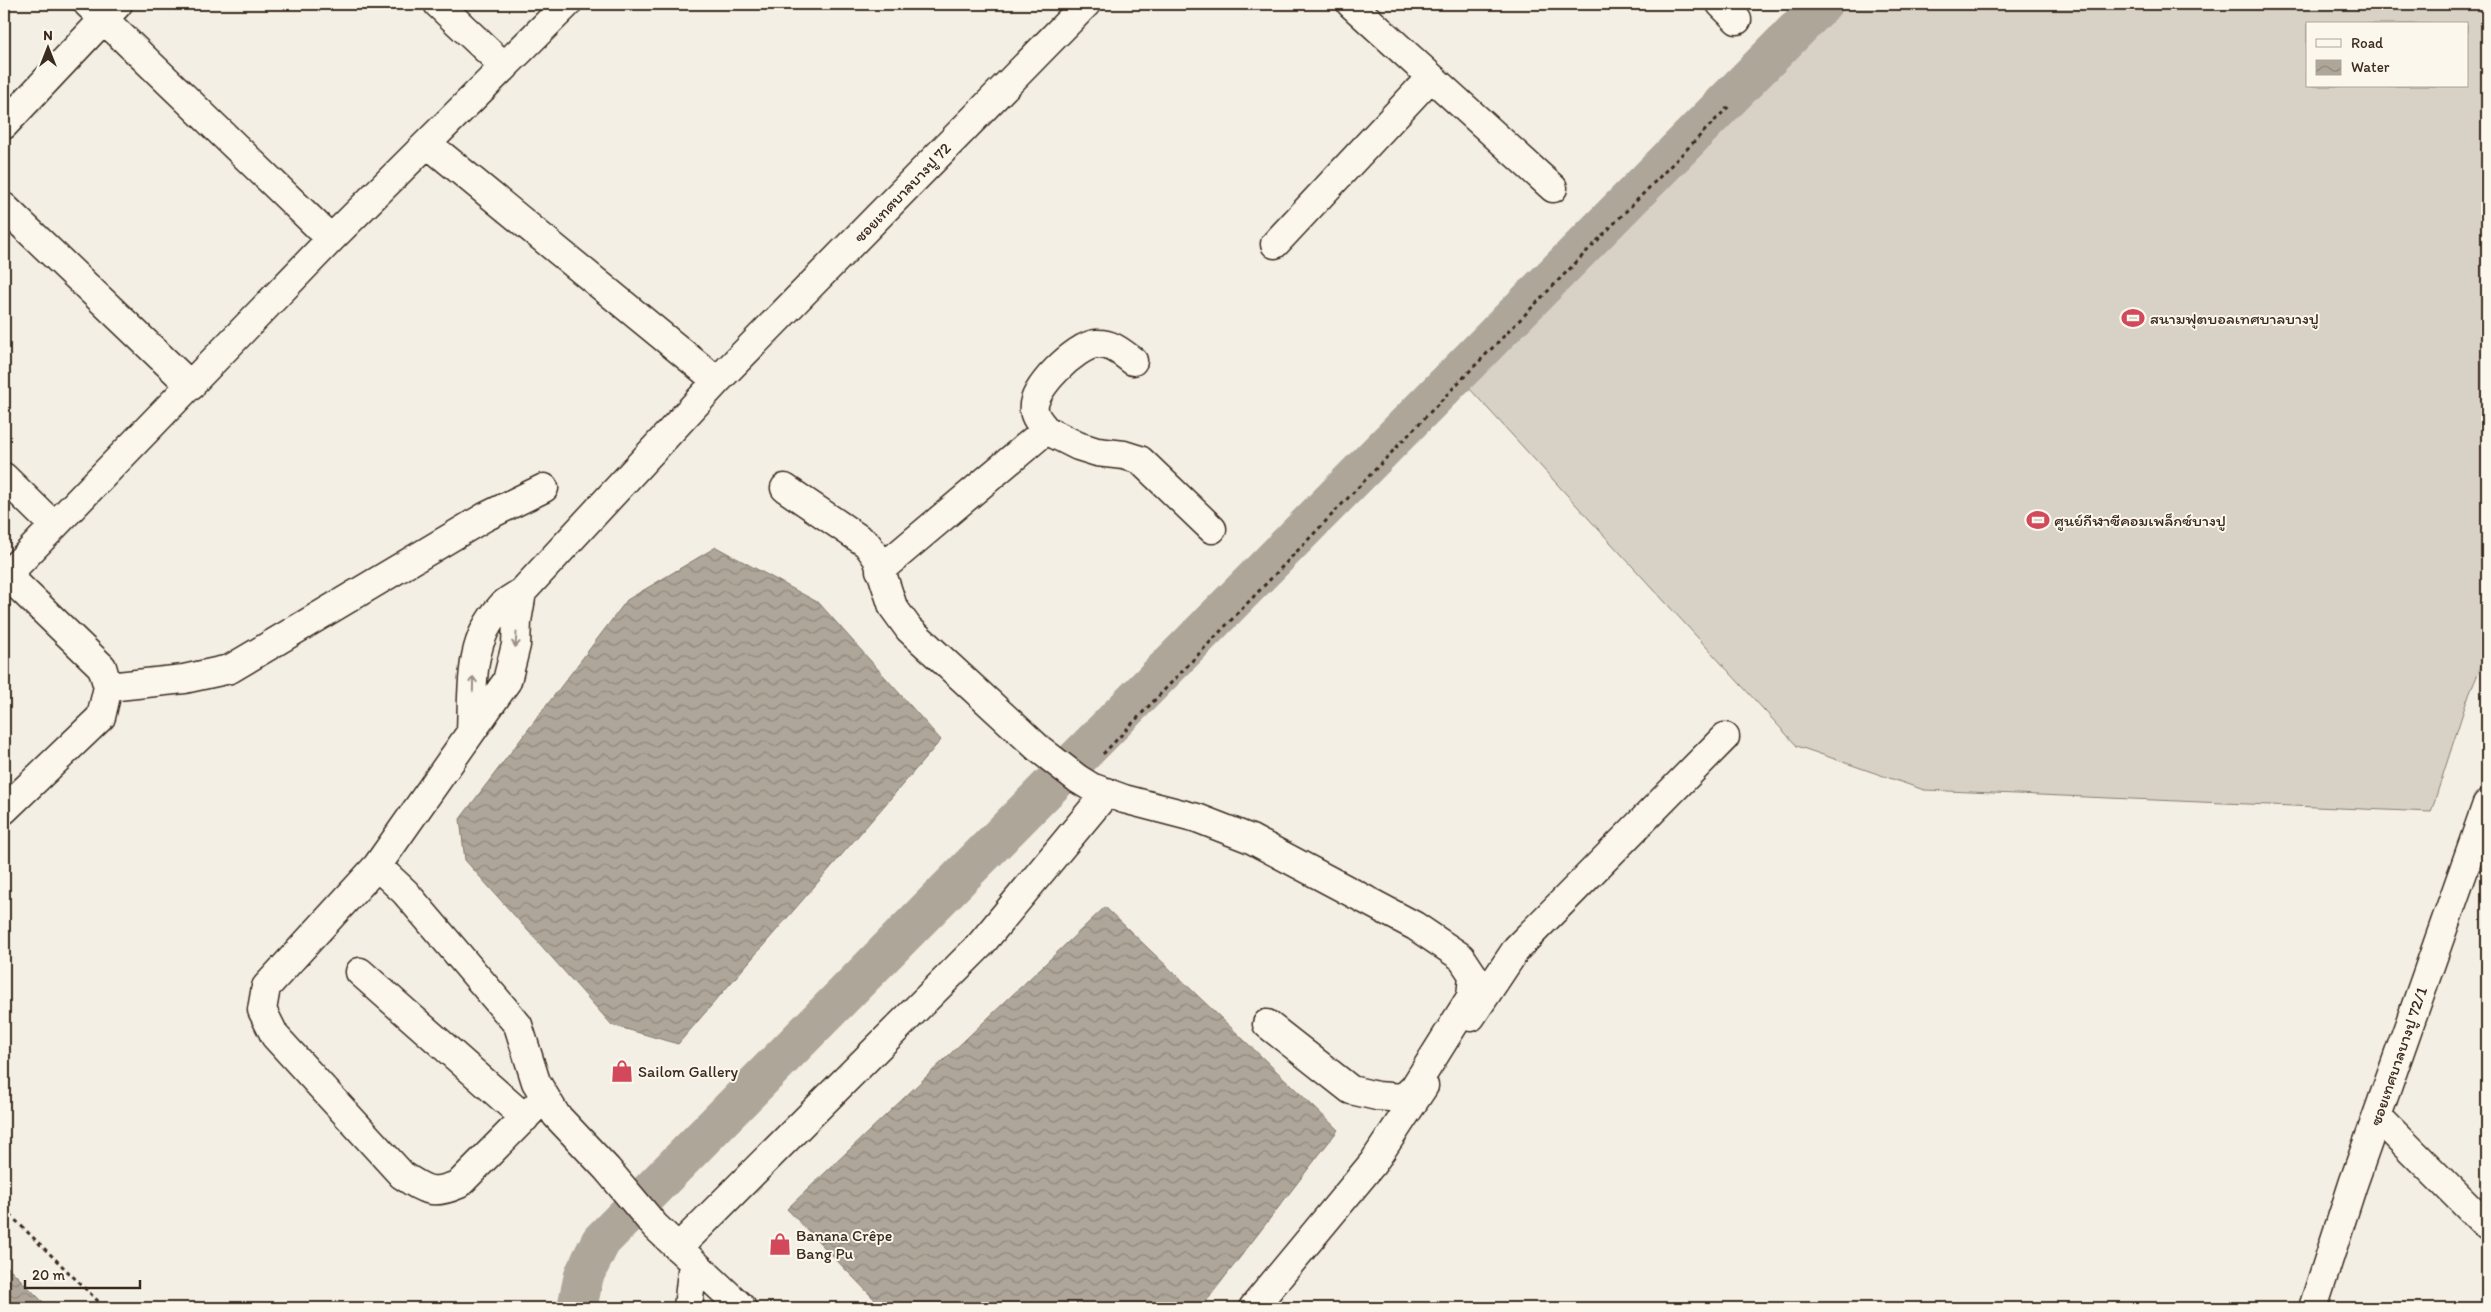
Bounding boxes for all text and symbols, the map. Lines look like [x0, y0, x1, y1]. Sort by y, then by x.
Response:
north arrow [22, 22, 72, 72]
legend [2306, 22, 2468, 88]
text: N [43, 27, 53, 44]
text: Road [2351, 34, 2384, 52]
text: Water [2351, 58, 2390, 76]
street label: ซอยเทศบาลบางปู 72 [850, 138, 956, 247]
sports icon: สนามฟุตบอลเทศบาลบางปู [2120, 305, 2146, 331]
place label: สนามฟุตบอลเทศบาลบางปู [2150, 309, 2319, 329]
sports icon: ศูนย์กีฬาซีคอมเพล็กซ์บางปู [2025, 507, 2051, 533]
place label: ศูนย์กีฬาซีคอมเพล็กซ์บางปู [2054, 511, 2226, 531]
one-way arrow [511, 632, 520, 648]
one-way arrow [468, 676, 477, 692]
street label: ซอยเทศบาลบางปู 72/1 [2366, 984, 2432, 1128]
shop icon: Sailom Gallery [609, 1058, 635, 1084]
place label: Sailom Gallery [638, 1062, 739, 1081]
place label: Banana Crêpe Bang Pu [796, 1226, 892, 1263]
shop icon: Banana Crêpe Bang Pu [767, 1231, 793, 1257]
scale bar [25, 1257, 140, 1289]
text: 20 m [32, 1266, 66, 1284]

